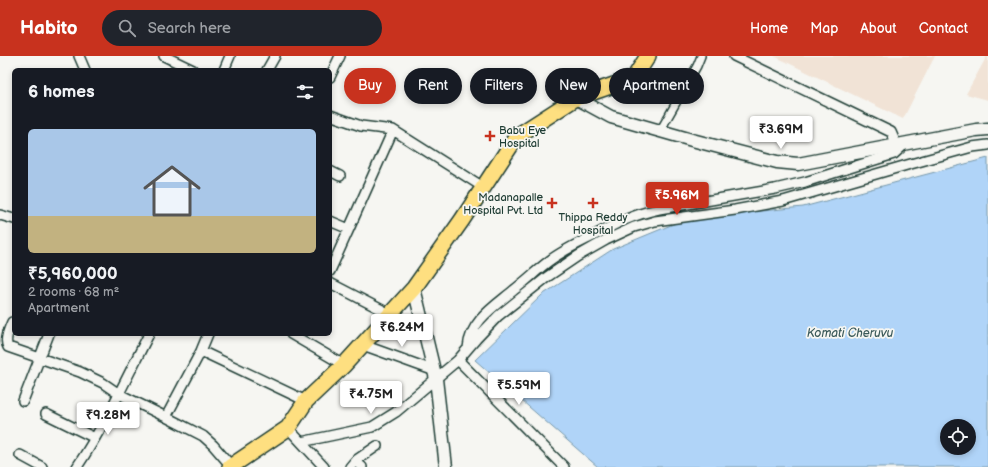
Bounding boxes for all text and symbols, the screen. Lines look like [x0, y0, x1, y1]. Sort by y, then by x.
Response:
search box [102, 10, 382, 46]
text: Habito [20, 17, 78, 40]
icon: search [116, 17, 138, 39]
text: Search here [148, 19, 231, 38]
text: Home [750, 20, 788, 37]
text: Map [810, 20, 838, 37]
text: About [860, 20, 897, 37]
text: Contact [919, 20, 968, 37]
chip: Buy [344, 68, 396, 104]
chip: Rent [404, 68, 462, 104]
chip: Filters [470, 68, 537, 104]
chip: New [545, 68, 601, 104]
chip: Apartment [609, 68, 704, 104]
icon: filters [294, 81, 316, 103]
text: 6 homes [28, 82, 95, 102]
pin: ₹3.69M [748, 116, 814, 150]
text: ₹3.69M [759, 121, 803, 137]
place label: Babu Eye Hospital [499, 124, 546, 150]
marker: Babu Eye Hospital [484, 130, 496, 142]
icon: home [136, 155, 208, 227]
pin: ₹5.96M [644, 182, 710, 216]
text: ₹5.96M [655, 187, 699, 203]
place label: Madanapalle Hospital Pvt. Ltd [463, 191, 543, 217]
marker: Madanapalle Hospital Pvt. Ltd [546, 197, 558, 209]
marker: Thippa Reddy Hospital [587, 197, 599, 209]
place label: Thippa Reddy Hospital [559, 211, 627, 237]
text: ₹5,960,000 [28, 264, 118, 284]
text: 2 rooms · 68 m² [28, 284, 119, 300]
text: Apartment [28, 300, 89, 316]
pin: ₹6.24M [369, 314, 435, 348]
text: ₹6.24M [380, 319, 424, 335]
water label: Komati Cheruvu [807, 326, 894, 341]
pin: ₹5.59M [486, 372, 552, 406]
text: ₹5.59M [497, 377, 541, 393]
pin: ₹4.75M [338, 381, 404, 415]
text: ₹4.75M [349, 386, 393, 402]
pin: ₹9.28M [75, 402, 141, 436]
text: ₹9.28M [86, 407, 130, 423]
map controls [940, 419, 976, 455]
button: locate [940, 419, 976, 455]

